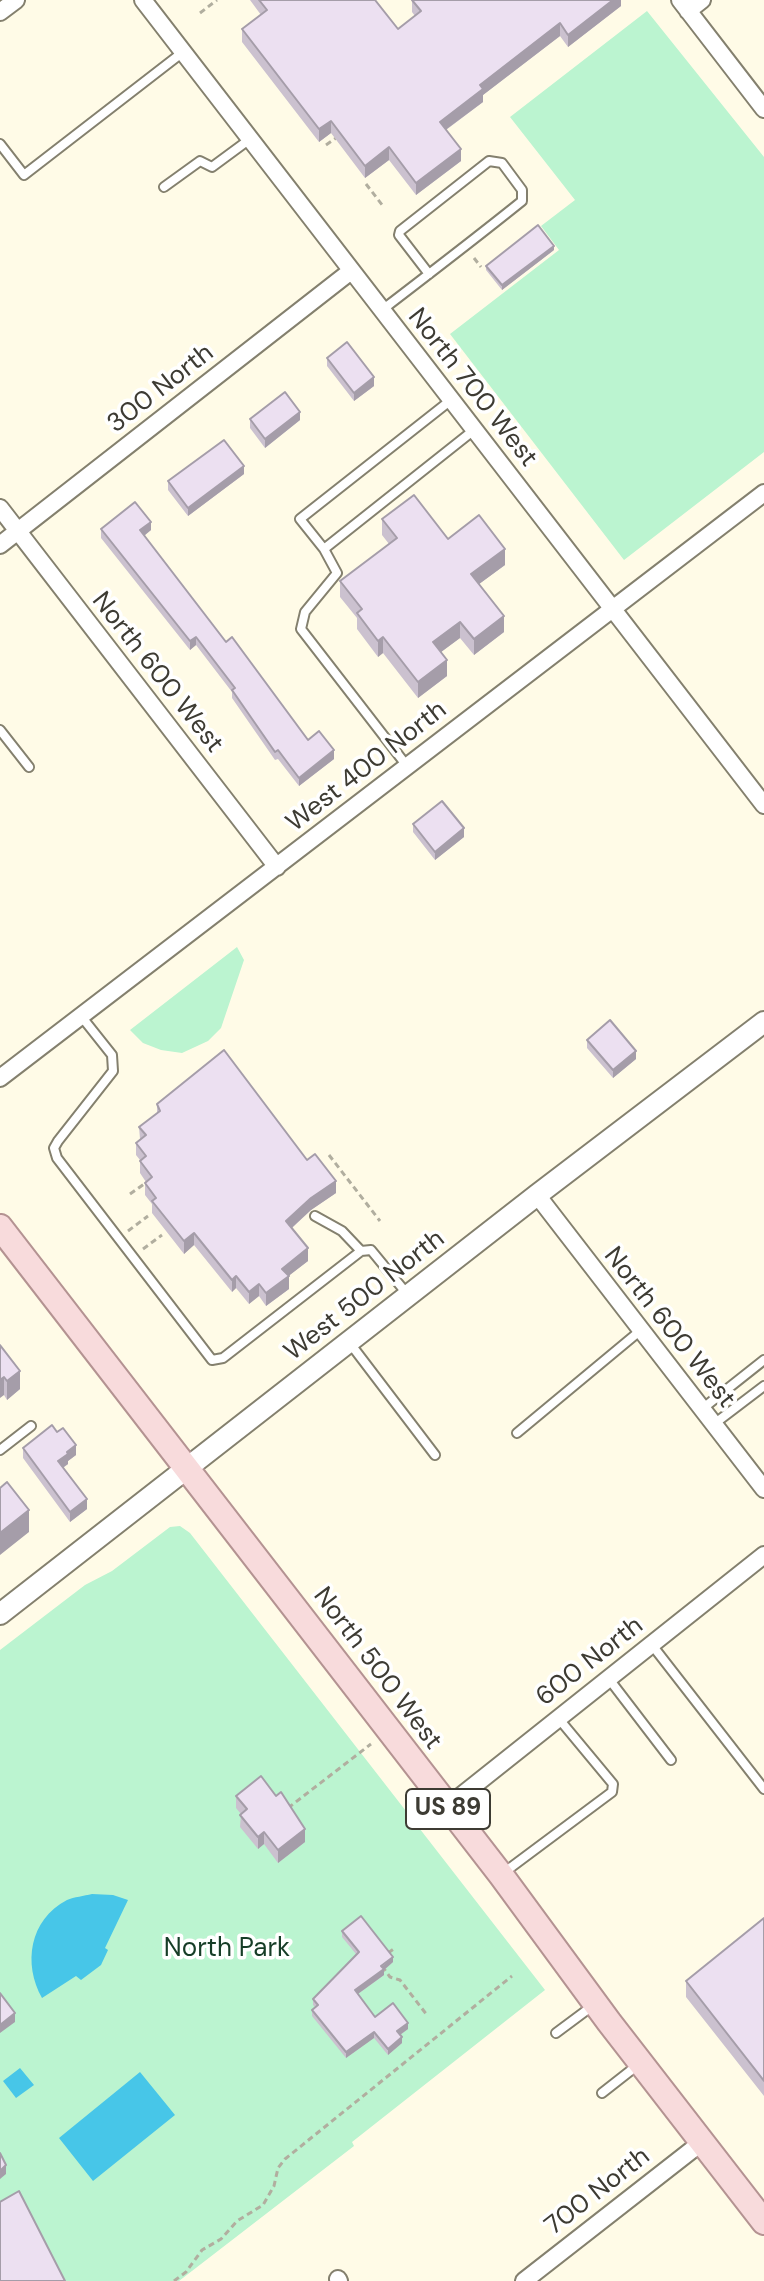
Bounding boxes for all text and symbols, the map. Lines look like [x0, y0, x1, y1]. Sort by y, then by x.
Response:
street label: North 700 West [400, 303, 544, 473]
street label: 300 North [102, 338, 220, 440]
street label: North 600 West [85, 587, 229, 759]
street label: West 400 North [281, 695, 453, 839]
street label: West 500 North [279, 1224, 451, 1368]
street label: North 600 West [597, 1242, 741, 1414]
street label: North 500 West [306, 1582, 448, 1756]
street label: 600 North [530, 1611, 650, 1713]
road number: US 89 [406, 1789, 490, 1829]
park label: North Park [164, 1933, 290, 1965]
street label: 700 North [539, 2141, 657, 2243]

